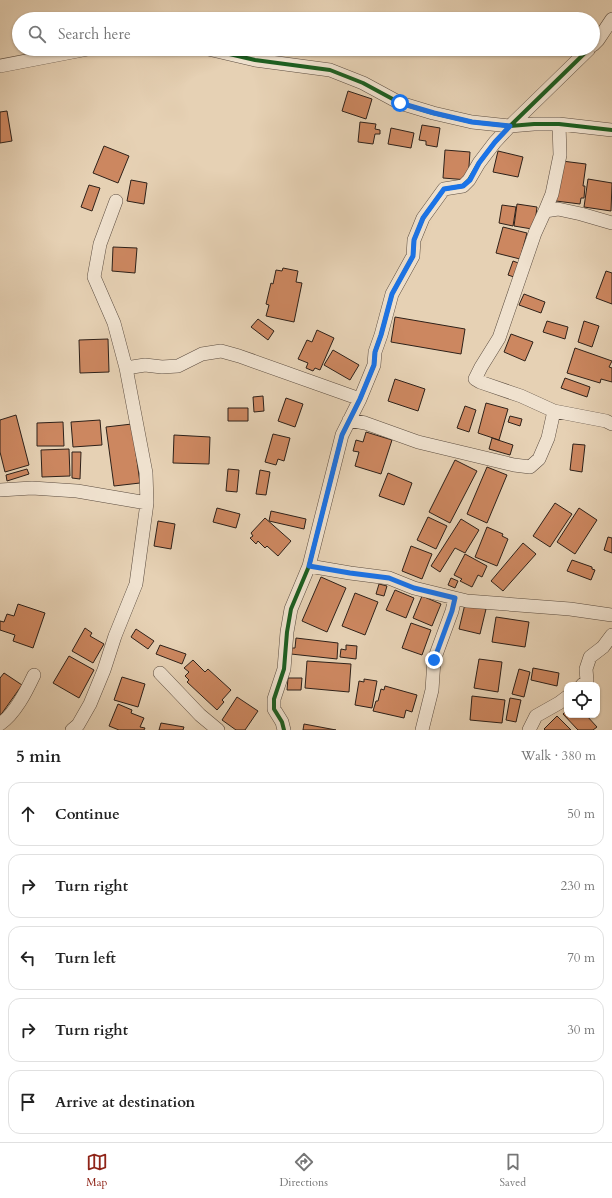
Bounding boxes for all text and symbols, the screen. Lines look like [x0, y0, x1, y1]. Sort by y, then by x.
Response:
search box [12, 12, 600, 56]
icon: search [26, 23, 48, 45]
text: Search here [58, 24, 131, 44]
route start [391, 94, 409, 112]
route end [425, 651, 443, 669]
map controls [564, 682, 600, 718]
button: locate [564, 682, 600, 718]
text: 5 min [16, 745, 61, 768]
text: Walk · 380 m [521, 747, 596, 765]
icon: ahead [17, 803, 39, 825]
text: Continue [55, 804, 120, 824]
text: 50 m [567, 805, 595, 823]
icon: right [17, 875, 39, 897]
text: Turn right [55, 876, 128, 896]
text: 230 m [561, 877, 595, 895]
icon: left [17, 947, 39, 969]
text: Turn left [55, 948, 116, 968]
text: 70 m [567, 949, 595, 967]
icon: right [17, 1019, 39, 1041]
text: Turn right [55, 1020, 128, 1040]
text: 30 m [567, 1021, 595, 1039]
icon: arrive [17, 1091, 39, 1113]
text: Arrive at destination [55, 1092, 195, 1112]
tab: Map [86, 1151, 108, 1190]
tab: Directions [279, 1151, 328, 1190]
tab: Saved [500, 1151, 526, 1190]

